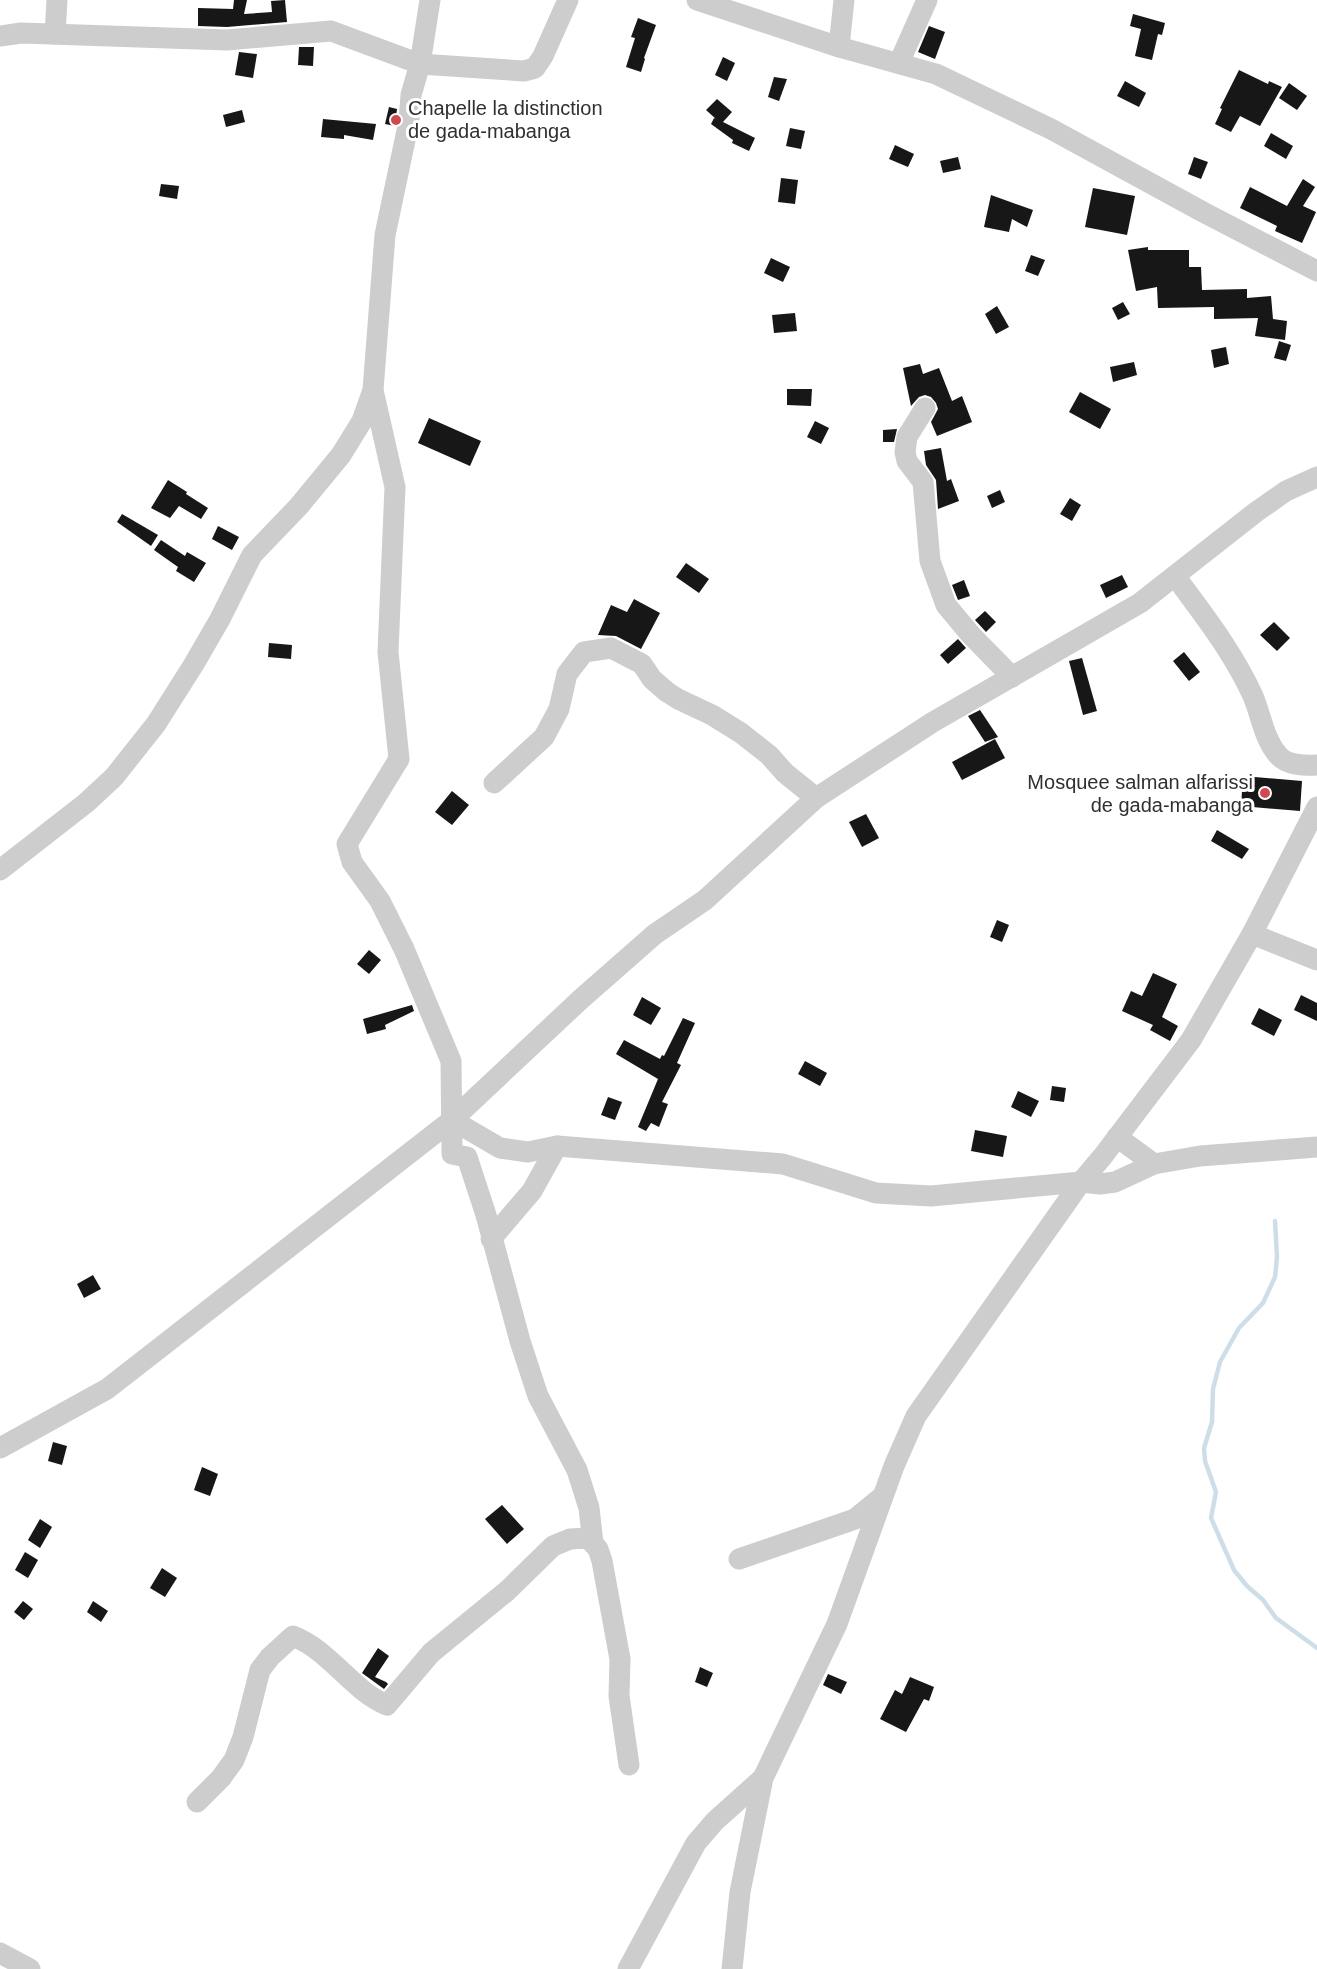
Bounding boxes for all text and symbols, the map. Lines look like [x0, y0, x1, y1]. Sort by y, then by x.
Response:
place label: Chapelle la distinction de gada-mabanga [408, 97, 603, 142]
marker: Chapelle la distinction de gada-mabanga [389, 113, 403, 127]
place label: Mosquee salman alfarissi de gada-mabanga [1027, 771, 1254, 816]
marker: Mosquee salman alfarissi de gada-mabanga [1258, 786, 1272, 800]

